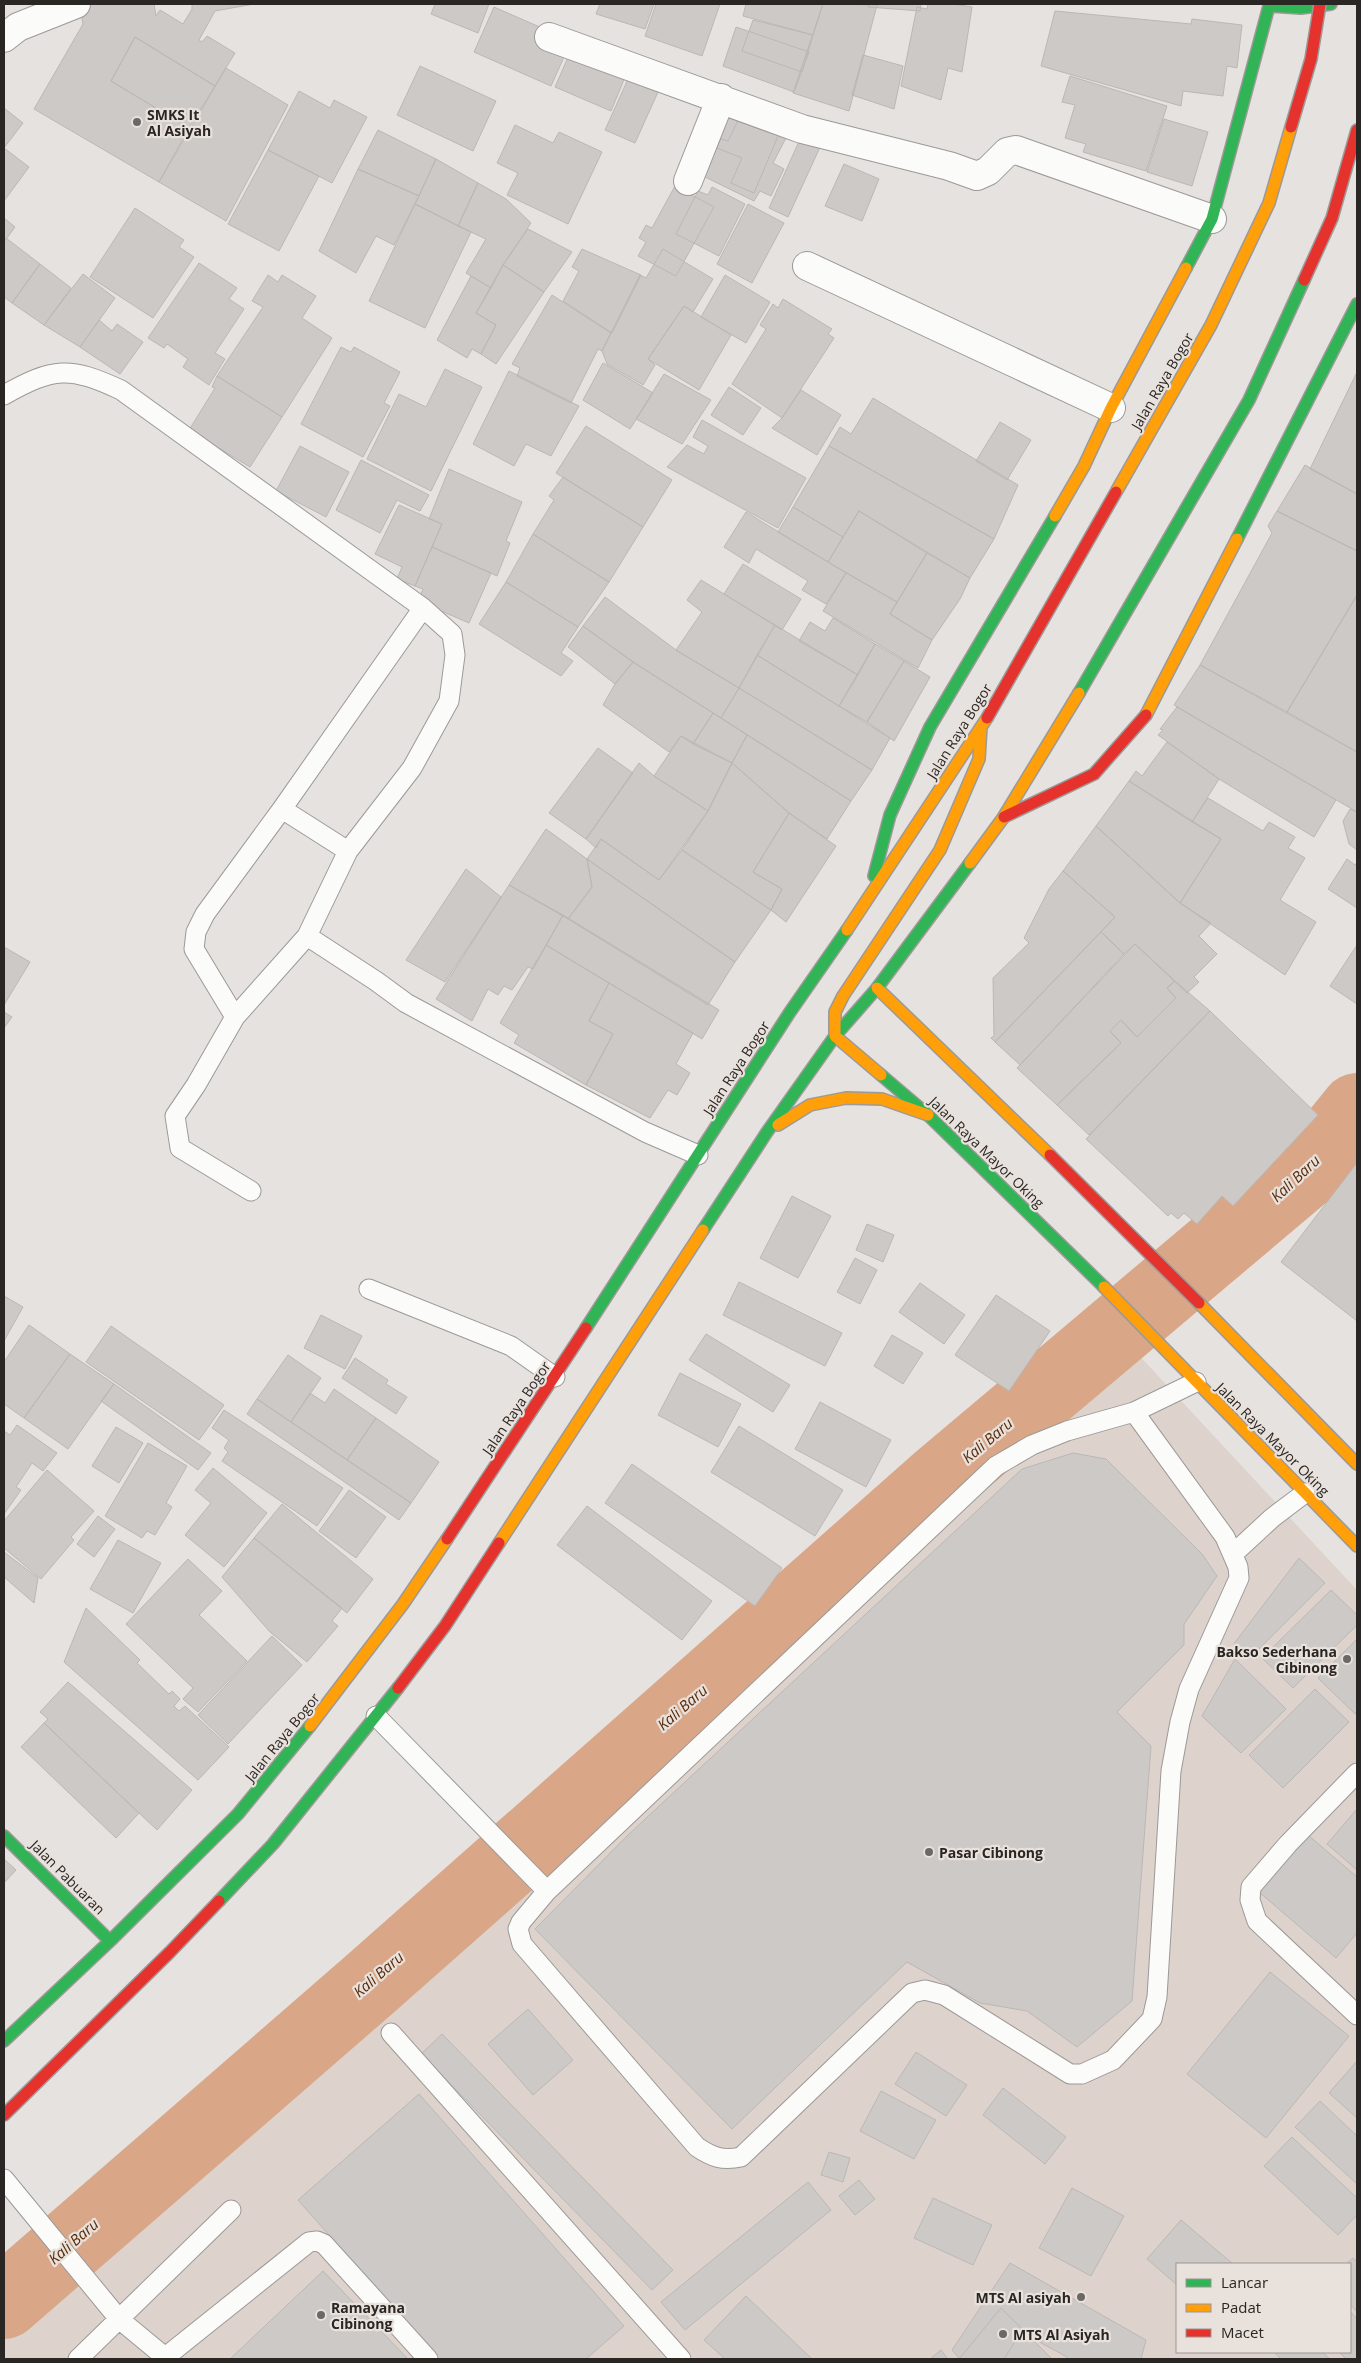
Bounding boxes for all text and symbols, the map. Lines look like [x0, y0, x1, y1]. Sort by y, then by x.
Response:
place label: SMKS It Al Asiyah [147, 105, 211, 140]
marker: SMKS It Al Asiyah [131, 116, 143, 128]
street label: Jalan Raya Bogor [1125, 329, 1198, 435]
street label: Jalan Raya Bogor [921, 679, 996, 784]
street label: Jalan Raya Bogor [697, 1017, 774, 1121]
street label: Jalan Raya Mayor Oking [924, 1091, 1049, 1212]
water label: Kali Baru [1266, 1150, 1324, 1206]
street label: Jalan Raya Bogor [476, 1357, 555, 1460]
street label: Jalan Raya Mayor Oking [1211, 1377, 1334, 1500]
water label: Kali Baru [957, 1413, 1017, 1467]
place label: Bakso Sederhana Cibinong [1216, 1642, 1337, 1677]
marker: Bakso Sederhana Cibinong [1341, 1653, 1353, 1665]
water label: Kali Baru [653, 1679, 712, 1734]
street label: Jalan Raya Bogor [239, 1688, 324, 1787]
street label: Jalan Pabuaran [25, 1834, 109, 1918]
place label: Pasar Cibinong [939, 1843, 1043, 1862]
marker: Pasar Cibinong [923, 1846, 935, 1858]
water label: Kali Baru [349, 1946, 408, 2001]
water label: Kali Baru [44, 2213, 103, 2268]
legend [1176, 2263, 1351, 2353]
text: Lancar [1221, 2272, 1268, 2292]
place label: MTS Al asiyah [975, 2288, 1071, 2307]
marker: MTS Al asiyah [1075, 2291, 1087, 2303]
text: Padat [1221, 2297, 1261, 2317]
place label: Ramayana Cibinong [331, 2298, 405, 2333]
marker: Ramayana Cibinong [315, 2309, 327, 2321]
text: Macet [1221, 2322, 1264, 2342]
place label: MTS Al Asiyah [1013, 2325, 1110, 2344]
marker: MTS Al Asiyah [997, 2328, 1009, 2340]

